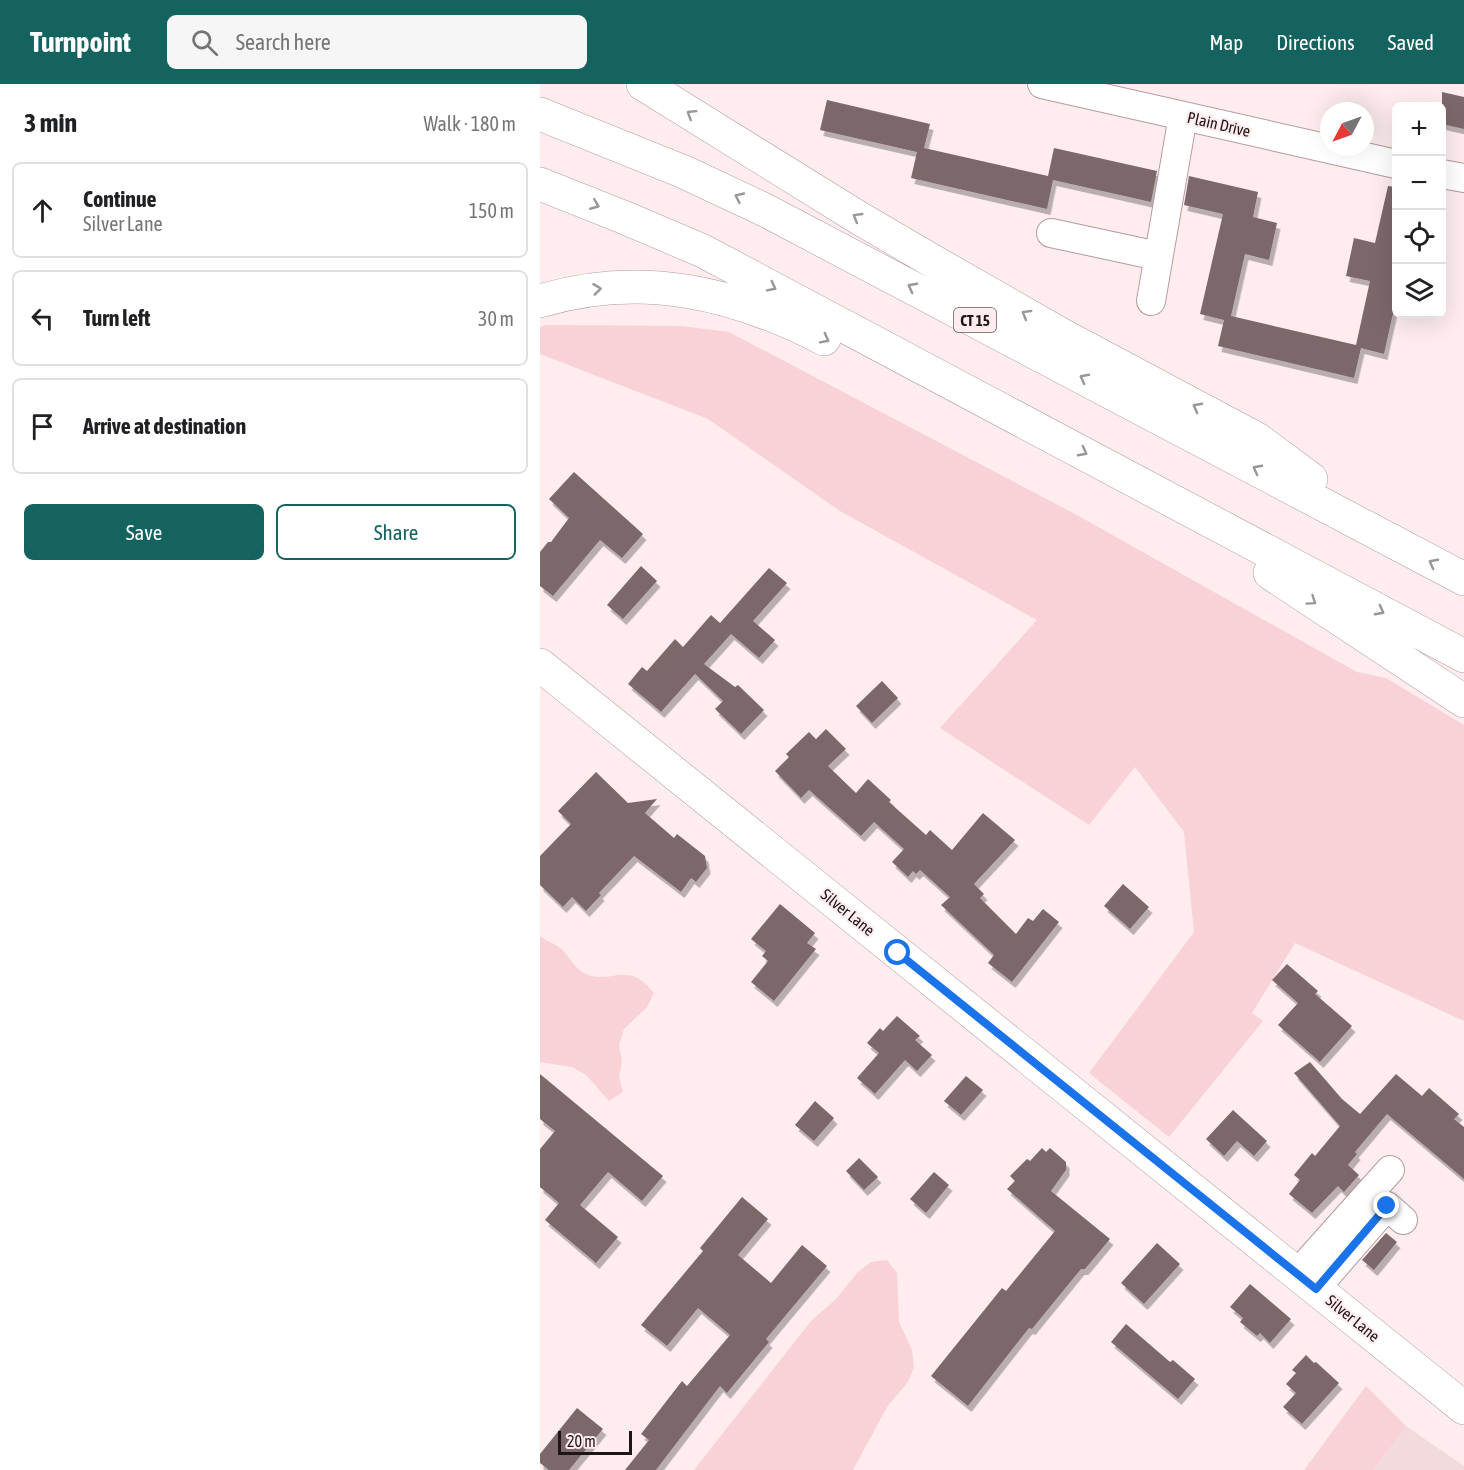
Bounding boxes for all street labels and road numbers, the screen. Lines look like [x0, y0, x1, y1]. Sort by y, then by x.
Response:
street label: Plain Drive [1186, 108, 1252, 140]
road number: CT 15 [954, 308, 996, 332]
street label: Silver Lane [818, 885, 878, 939]
street label: Silver Lane [1323, 1291, 1383, 1345]

